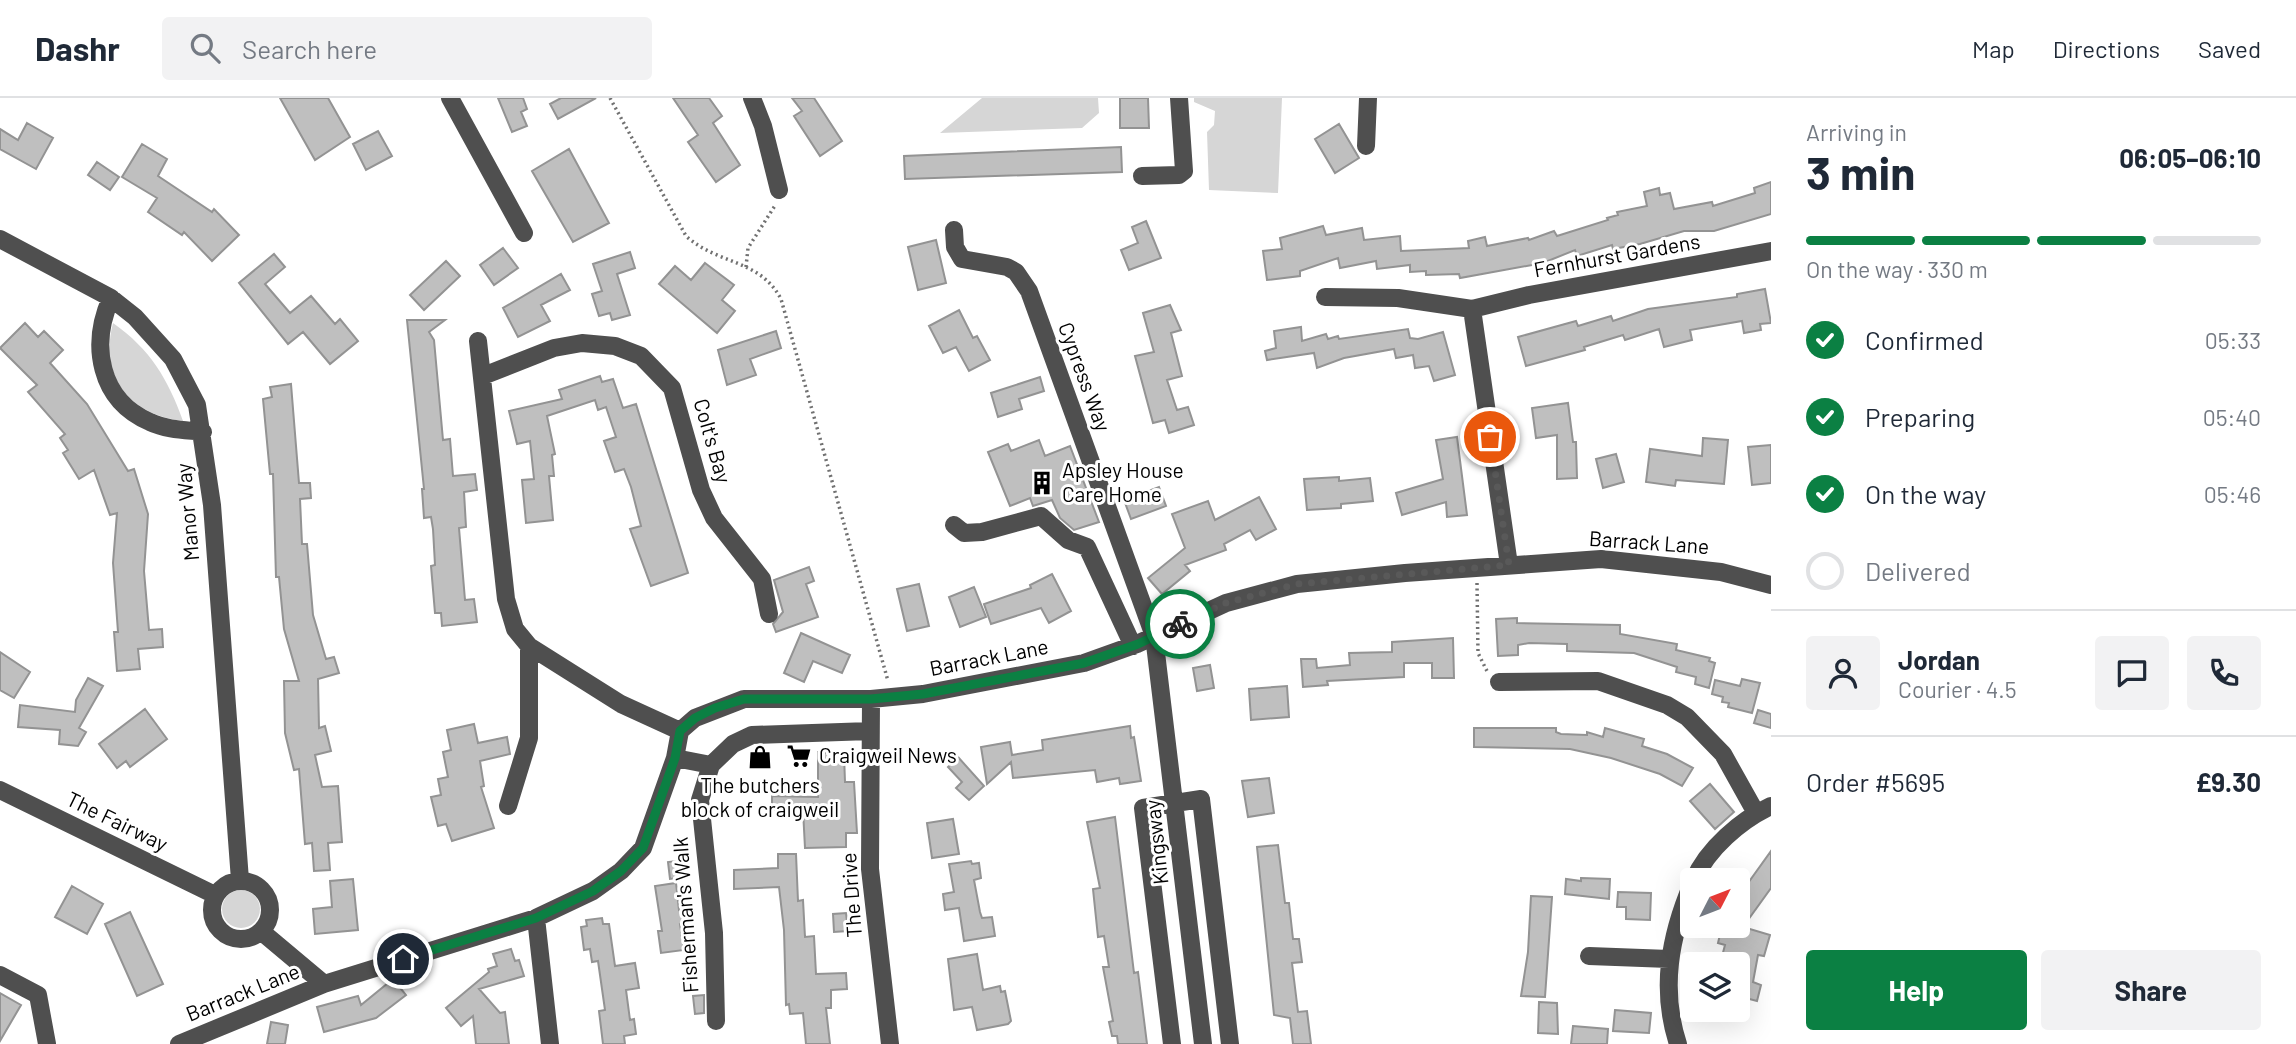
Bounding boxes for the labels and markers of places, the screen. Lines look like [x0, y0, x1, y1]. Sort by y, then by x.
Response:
pin [1460, 407, 1520, 467]
place label: Apsley House Care Home [1062, 457, 1184, 506]
building icon: Apsley House Care Home [1028, 469, 1056, 497]
supermarket icon: Craigweil News [785, 742, 813, 770]
place label: Craigweil News [819, 742, 957, 767]
shop icon: The butchers block of craigweil [746, 743, 774, 771]
place label: The butchers block of craigweil [681, 772, 839, 821]
pin [373, 929, 433, 989]

